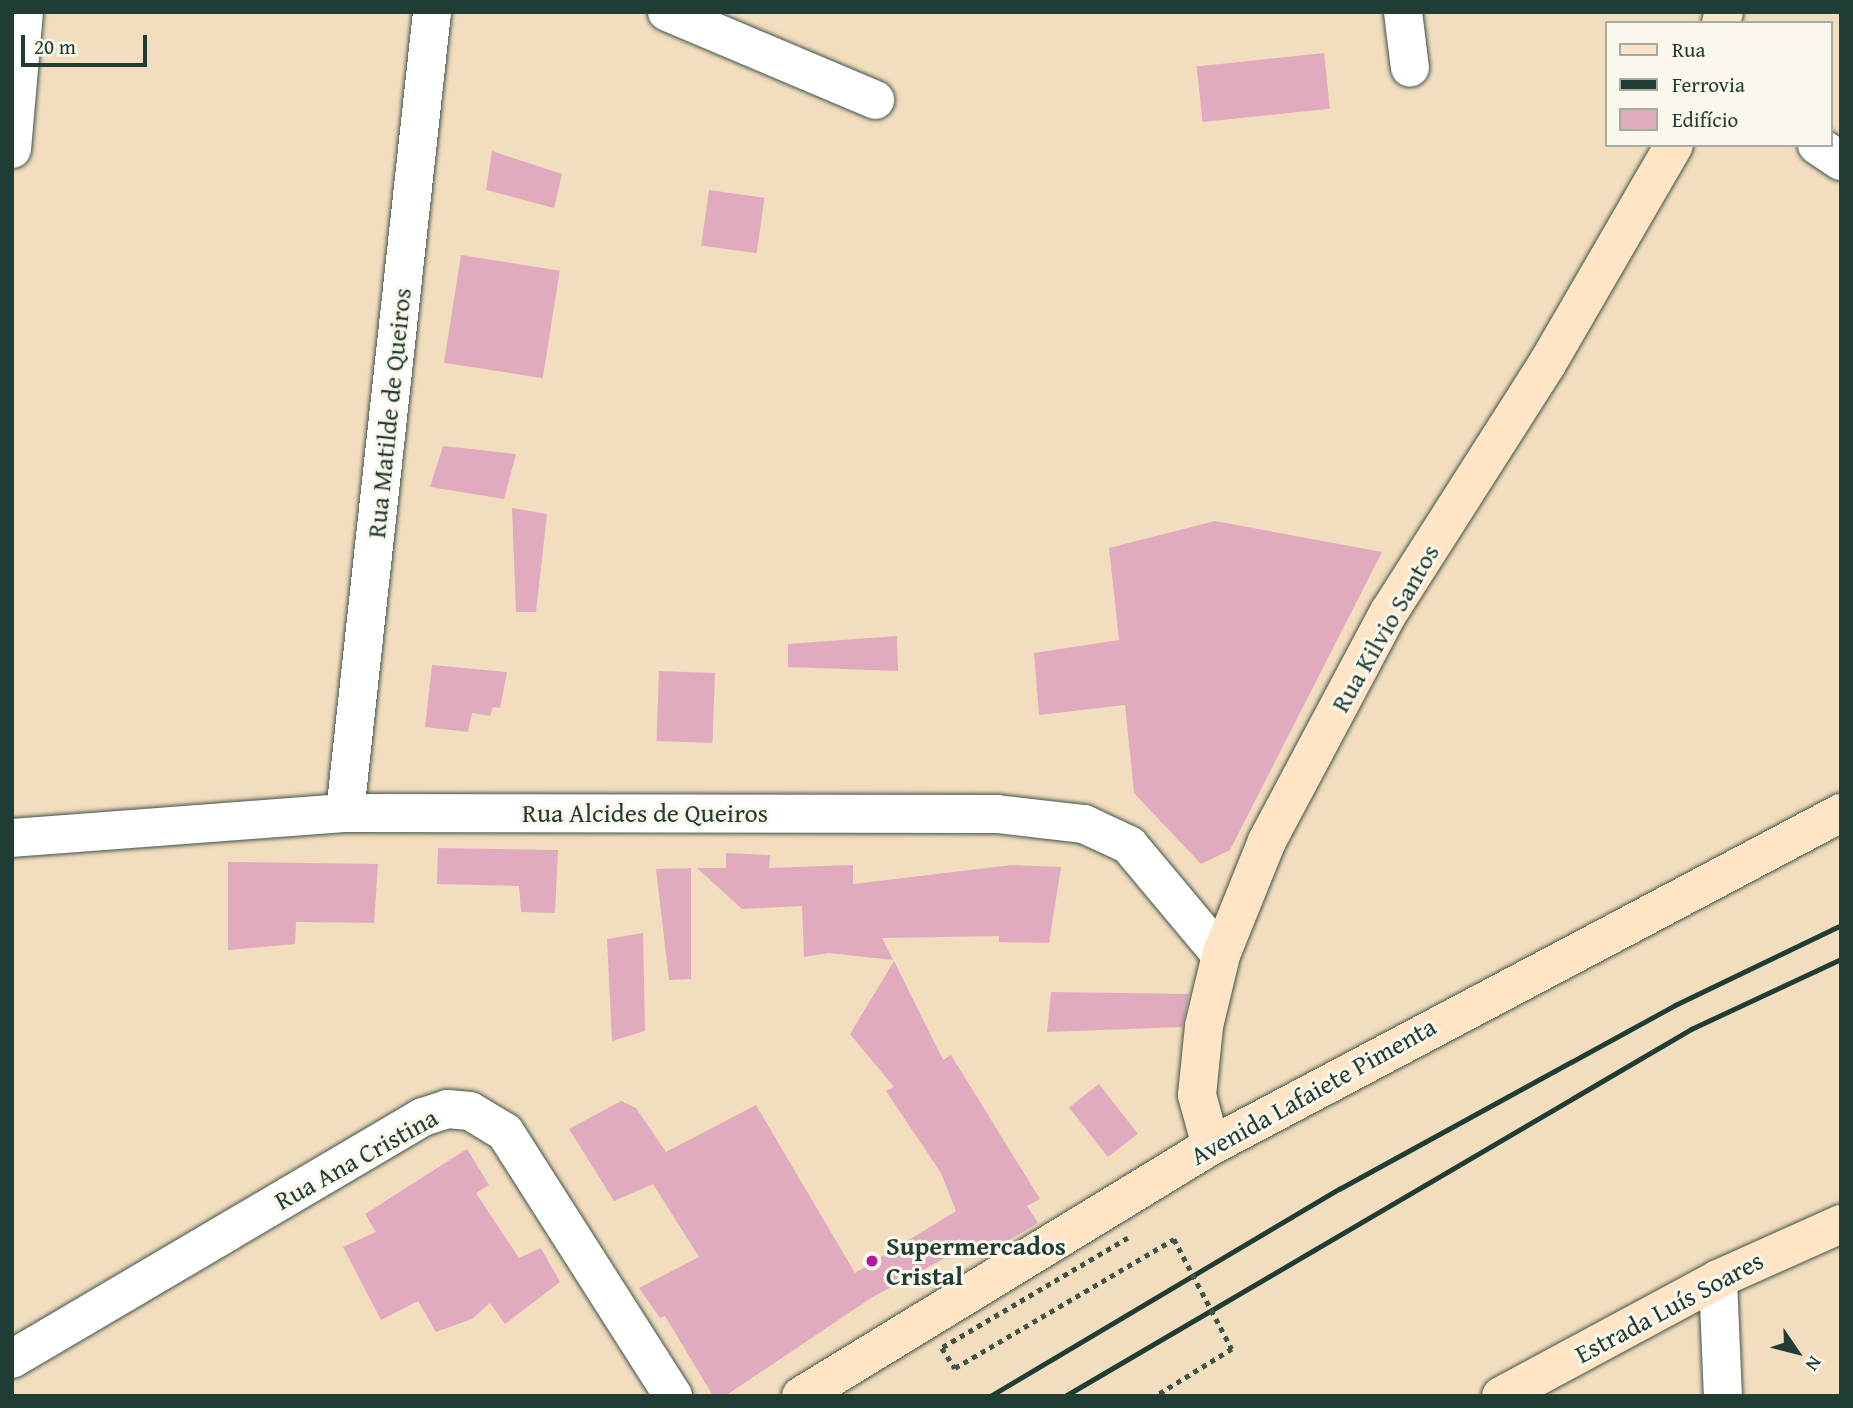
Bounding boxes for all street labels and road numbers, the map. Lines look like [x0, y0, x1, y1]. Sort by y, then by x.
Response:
street label: Rua Matilde de Queiros [360, 286, 418, 540]
street label: Rua Kilvio Santos [1324, 539, 1446, 717]
street label: Rua Alcides de Queiros [522, 797, 768, 829]
street label: Avenida Lafaiete Pimenta [1185, 1011, 1441, 1171]
street label: Rua Ana Cristina [269, 1101, 443, 1217]
street label: Estrada Luís Soares [1570, 1244, 1768, 1370]

